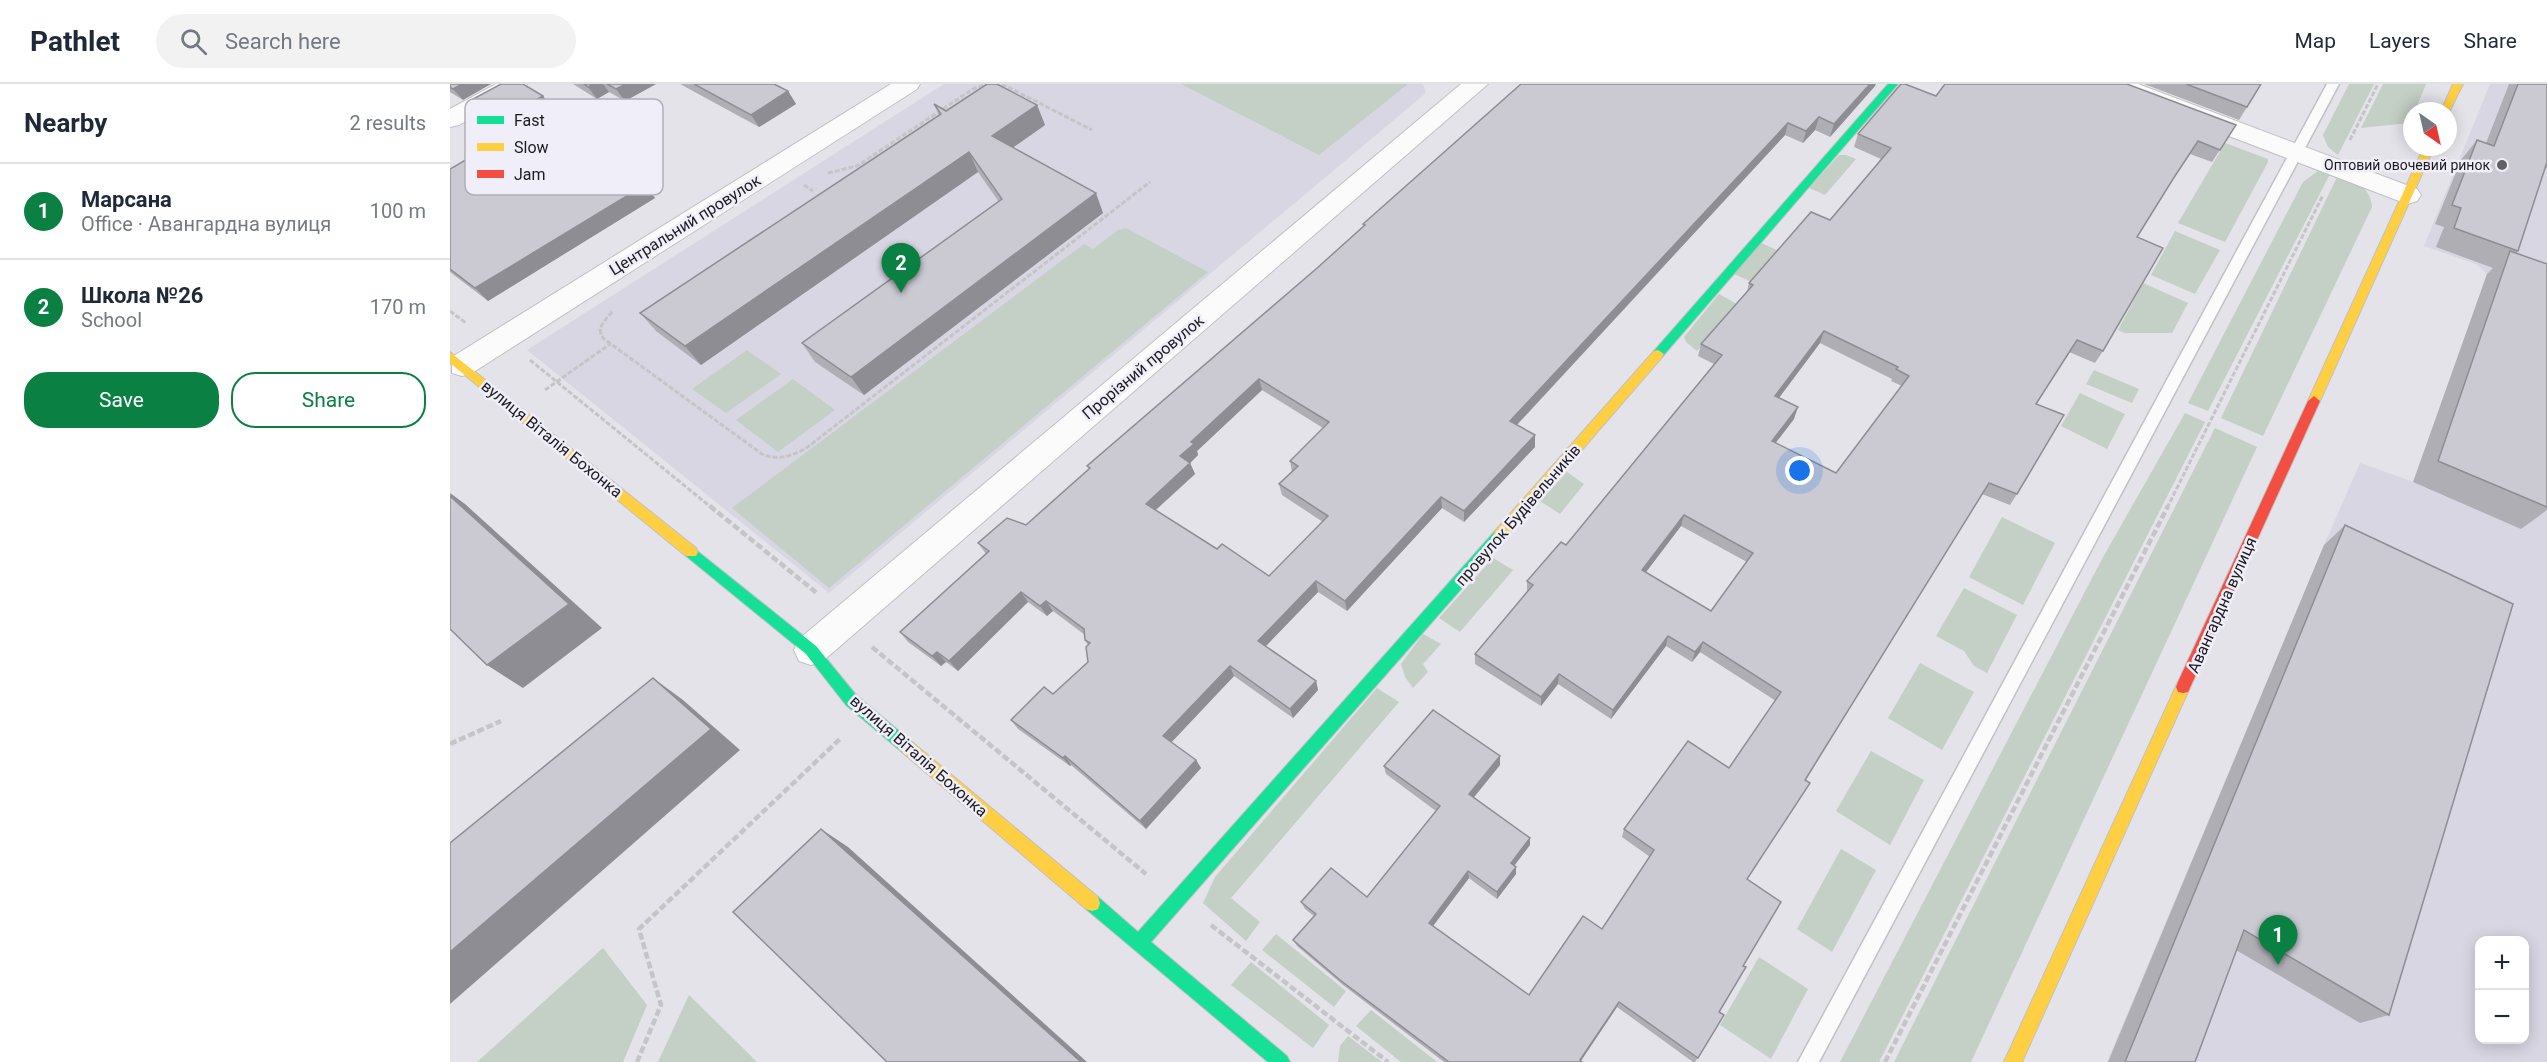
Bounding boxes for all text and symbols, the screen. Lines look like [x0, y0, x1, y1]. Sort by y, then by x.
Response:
search box [156, 14, 576, 68]
text: Pathlet [30, 25, 120, 58]
icon: search [177, 25, 210, 58]
text: Search here [225, 29, 341, 54]
text: Map [2294, 29, 2336, 53]
text: Layers [2369, 29, 2430, 53]
text: Share [2463, 29, 2517, 53]
legend [465, 99, 663, 195]
north arrow [2403, 102, 2457, 156]
text: Nearby [24, 108, 107, 138]
text: 2 results [350, 111, 426, 135]
text: Fast [514, 111, 545, 130]
text: Slow [514, 138, 549, 157]
place label: Оптовий овочевий ринок [2324, 157, 2490, 173]
marker: Оптовий овочевий ринок [2495, 158, 2509, 172]
text: Jam [514, 165, 546, 184]
street label: Центральний провулок [606, 170, 765, 279]
text: Марсана [81, 187, 172, 212]
text: 1 [38, 199, 49, 223]
text: 100 m [370, 199, 426, 223]
text: Office · Авангардна вулиця [81, 212, 331, 236]
pin: 2 [882, 244, 920, 293]
text: Школа №26 [81, 283, 203, 308]
text: 2 [38, 295, 49, 319]
text: 170 m [370, 295, 426, 319]
text: School [81, 308, 142, 332]
street label: Прорізний провулок [1078, 310, 1208, 423]
button: Save [24, 372, 219, 428]
button: Share [231, 372, 426, 428]
street label: вулиця Віталія Бохонка [478, 376, 626, 502]
street label: провулок Будівельників [1451, 440, 1585, 590]
your location [1785, 456, 1814, 485]
street label: Авангардна вулиця [2184, 534, 2260, 676]
street label: вулиця Віталія Бохонка [846, 691, 992, 821]
pin: 1 [2258, 916, 2298, 965]
map controls [2475, 936, 2529, 1044]
button: + [2475, 936, 2529, 990]
button: − [2475, 990, 2529, 1044]

